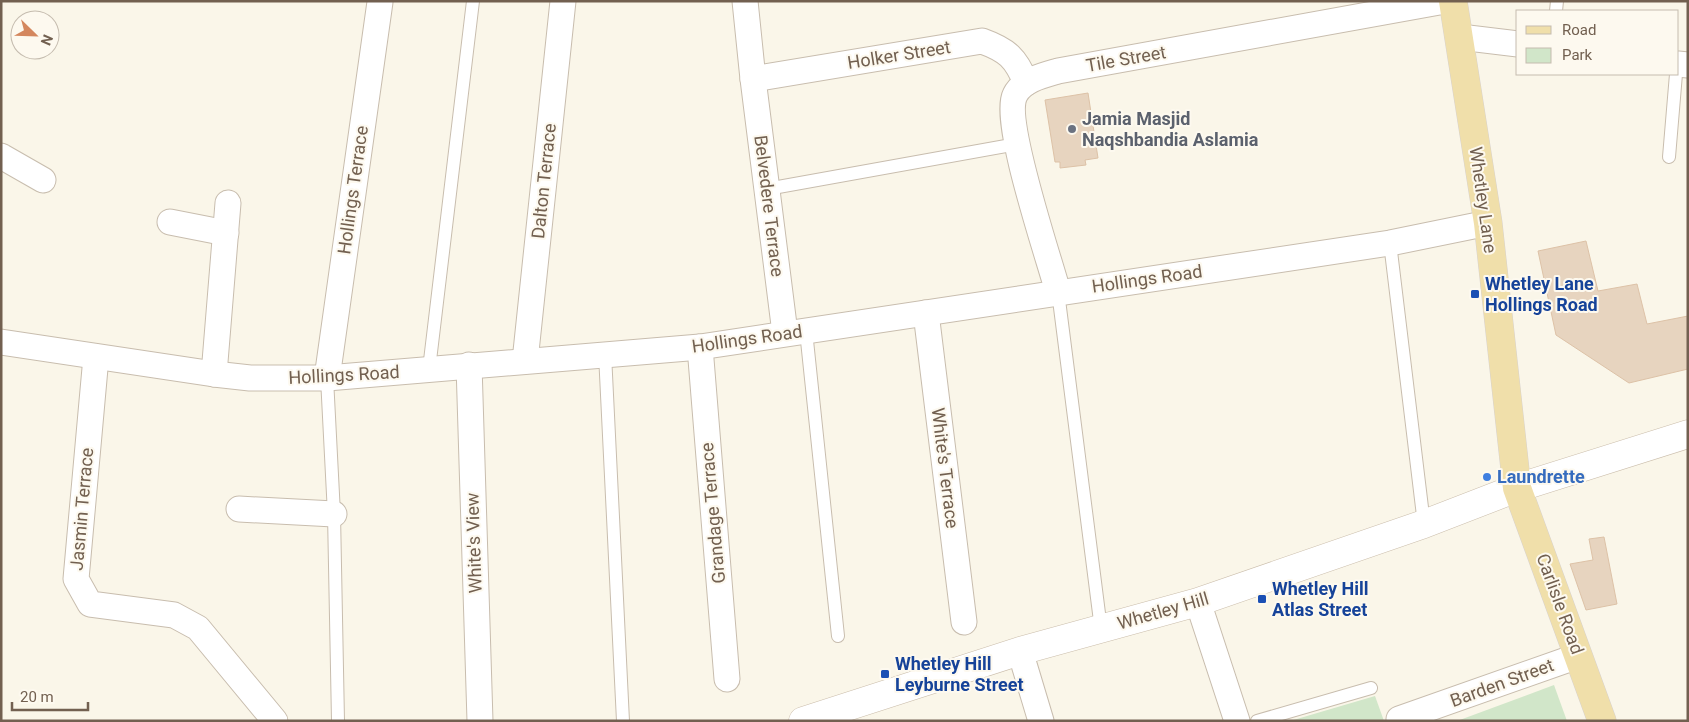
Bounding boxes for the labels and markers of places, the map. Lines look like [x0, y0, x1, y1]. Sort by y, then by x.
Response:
place label: Jamia Masjid Naqshbandia Aslamia [1082, 108, 1259, 150]
marker: Jamia Masjid Naqshbandia Aslamia [1066, 123, 1078, 135]
place label: Whetley Lane Hollings Road [1485, 273, 1598, 315]
marker: Whetley Lane Hollings Road [1469, 288, 1481, 300]
place label: Laundrette [1497, 466, 1585, 487]
marker: Laundrette [1481, 471, 1493, 483]
place label: Whetley Hill Atlas Street [1272, 578, 1369, 620]
marker: Whetley Hill Atlas Street [1256, 593, 1268, 605]
place label: Whetley Hill Leyburne Street [895, 653, 1024, 695]
marker: Whetley Hill Leyburne Street [879, 668, 891, 680]

